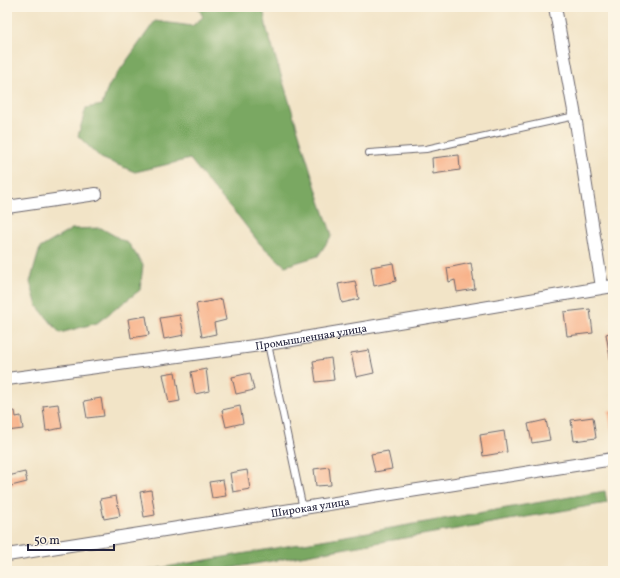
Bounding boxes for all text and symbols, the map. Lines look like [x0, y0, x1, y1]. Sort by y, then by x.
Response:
street label: Промышленная улица [254, 321, 369, 355]
street label: Широкая улица [270, 495, 351, 522]
scale bar [28, 526, 114, 552]
text: 50 m [34, 533, 60, 549]

